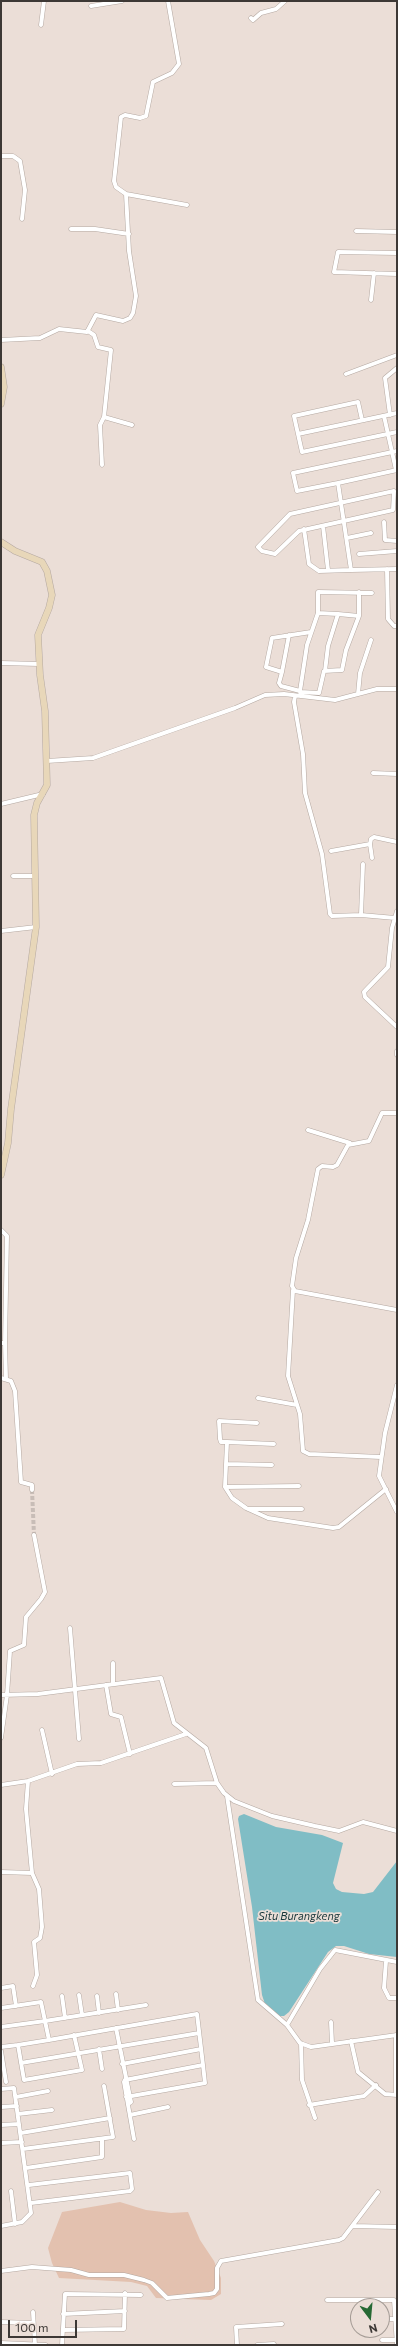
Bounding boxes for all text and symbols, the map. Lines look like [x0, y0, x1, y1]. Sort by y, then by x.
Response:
water label: Situ Burangkeng [258, 1909, 340, 1923]
north arrow [350, 2298, 390, 2338]
scale bar [10, 2312, 79, 2338]
text: 100 m [15, 2320, 49, 2334]
text: N [367, 2322, 379, 2336]

